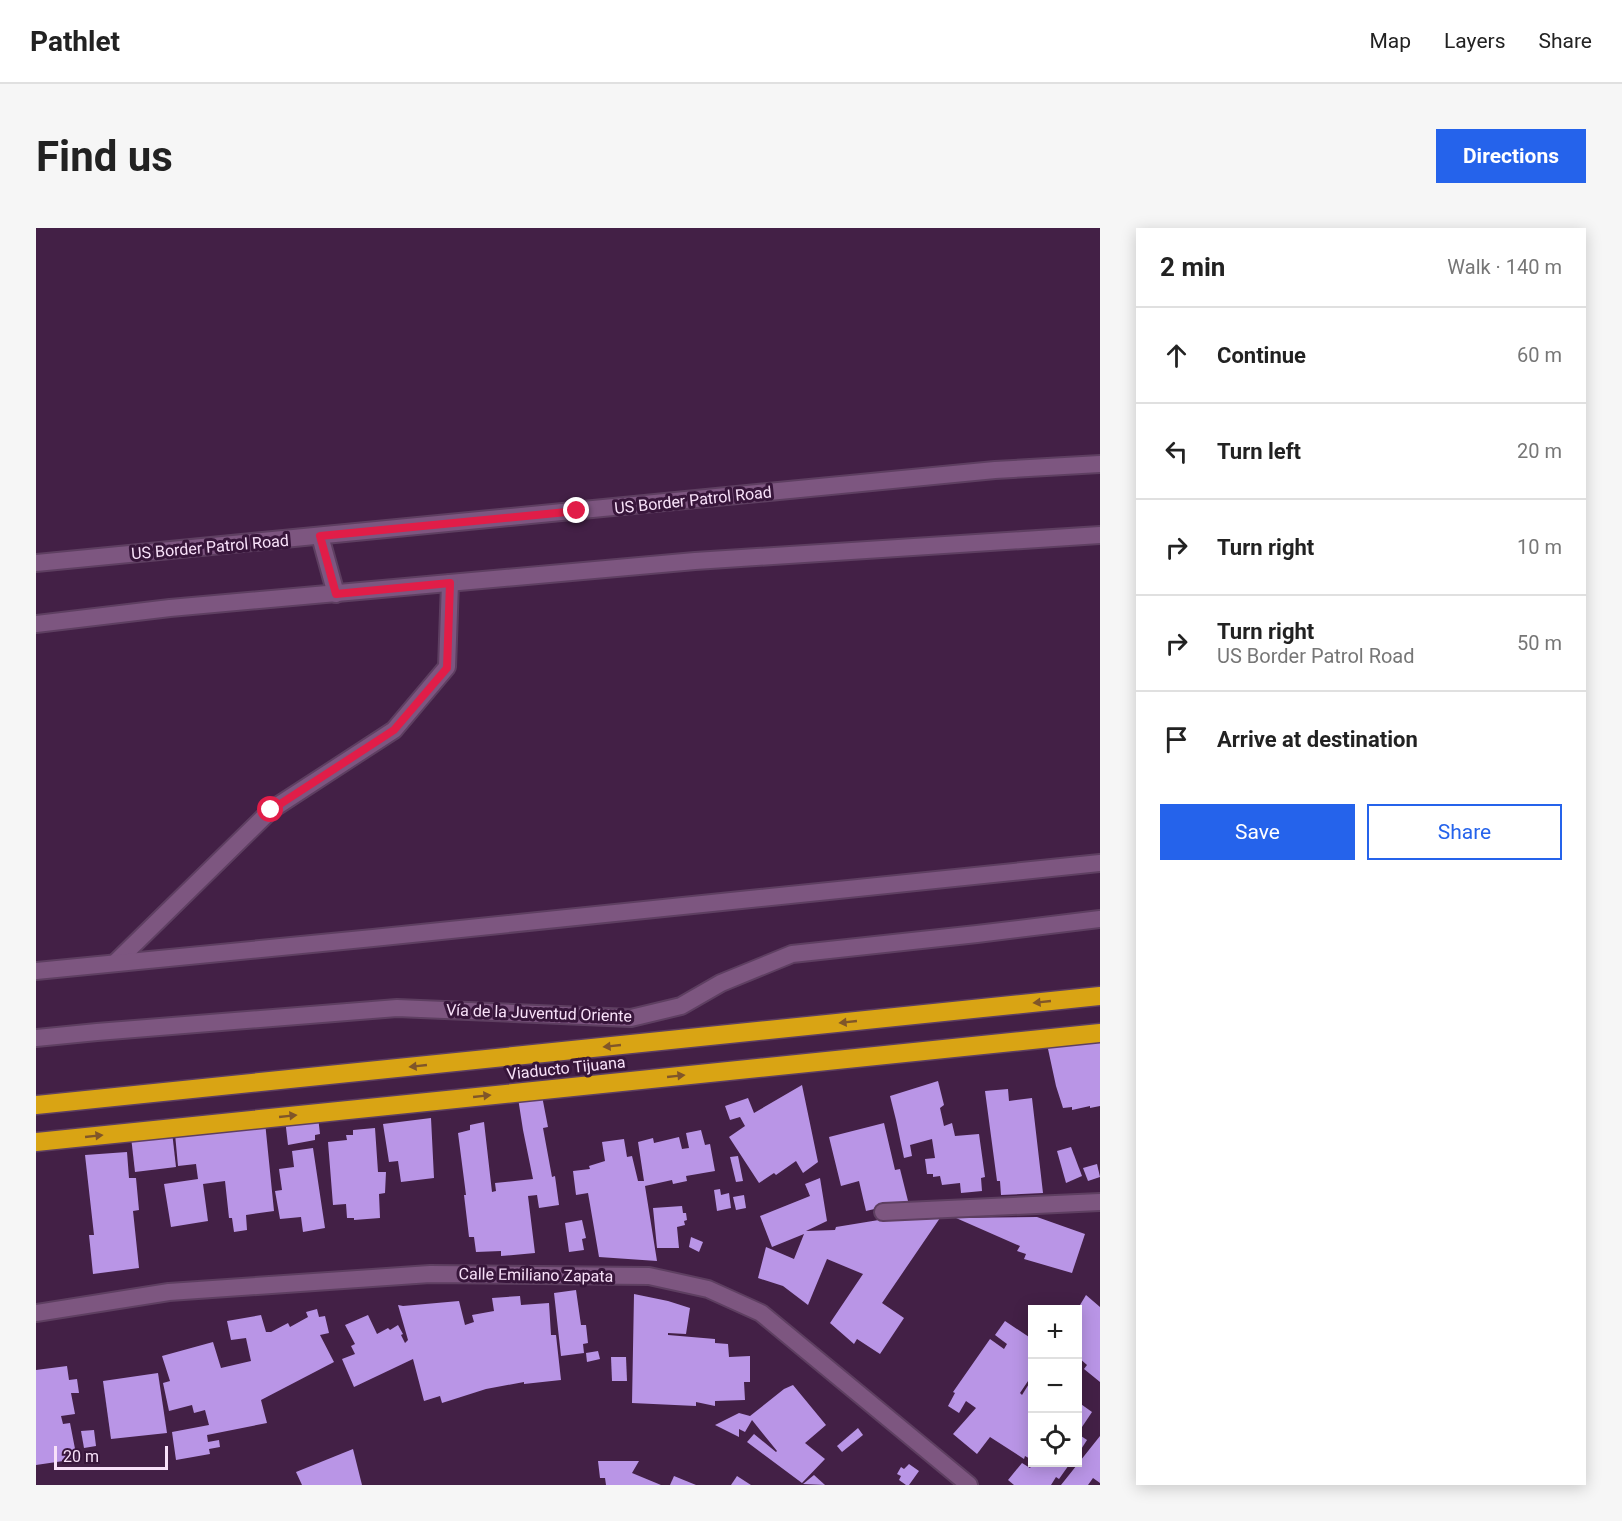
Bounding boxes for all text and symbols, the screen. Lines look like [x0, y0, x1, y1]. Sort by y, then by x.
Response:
text: Pathlet [30, 25, 120, 58]
text: Map [1369, 29, 1411, 53]
text: Layers [1444, 29, 1505, 53]
text: Share [1538, 29, 1592, 53]
button: Directions [1436, 129, 1586, 183]
text: Find us [36, 132, 173, 181]
text: 2 min [1160, 252, 1225, 282]
text: Walk · 140 m [1447, 255, 1562, 279]
icon: ahead [1160, 339, 1193, 372]
text: Continue [1217, 343, 1306, 368]
text: 60 m [1517, 343, 1562, 367]
icon: left [1160, 435, 1193, 468]
text: Turn left [1217, 439, 1301, 464]
text: 20 m [1517, 439, 1562, 463]
street label: US Border Patrol Road [613, 482, 773, 518]
route end [563, 497, 589, 523]
street label: US Border Patrol Road [130, 531, 290, 563]
icon: right [1160, 531, 1193, 564]
text: Turn right [1217, 535, 1314, 560]
text: 10 m [1517, 535, 1562, 559]
text: Turn right [1217, 619, 1314, 644]
icon: right [1160, 627, 1193, 660]
text: 50 m [1517, 631, 1562, 655]
text: US Border Patrol Road [1217, 644, 1415, 668]
icon: arrive [1160, 723, 1193, 756]
text: Arrive at destination [1217, 727, 1418, 752]
route start [257, 796, 283, 822]
button: Save [1160, 804, 1355, 860]
button: Share [1367, 804, 1562, 860]
one-way arrow [1032, 997, 1051, 1007]
street label: Vía de la Juventud Oriente [446, 1000, 632, 1026]
one-way arrow [838, 1017, 857, 1027]
one-way arrow [602, 1041, 621, 1051]
street label: Viaducto Tijuana [506, 1052, 626, 1084]
one-way arrow [408, 1061, 427, 1071]
one-way arrow [667, 1071, 686, 1081]
one-way arrow [473, 1091, 492, 1101]
one-way arrow [279, 1111, 298, 1121]
one-way arrow [85, 1131, 104, 1141]
street label: Calle Emiliano Zapata [458, 1264, 614, 1286]
map controls [1028, 1305, 1082, 1467]
button: + [1028, 1305, 1082, 1359]
button: − [1028, 1359, 1082, 1413]
button: locate [1028, 1413, 1082, 1467]
scale bar [54, 1443, 168, 1470]
text: 20 m [63, 1447, 99, 1466]

